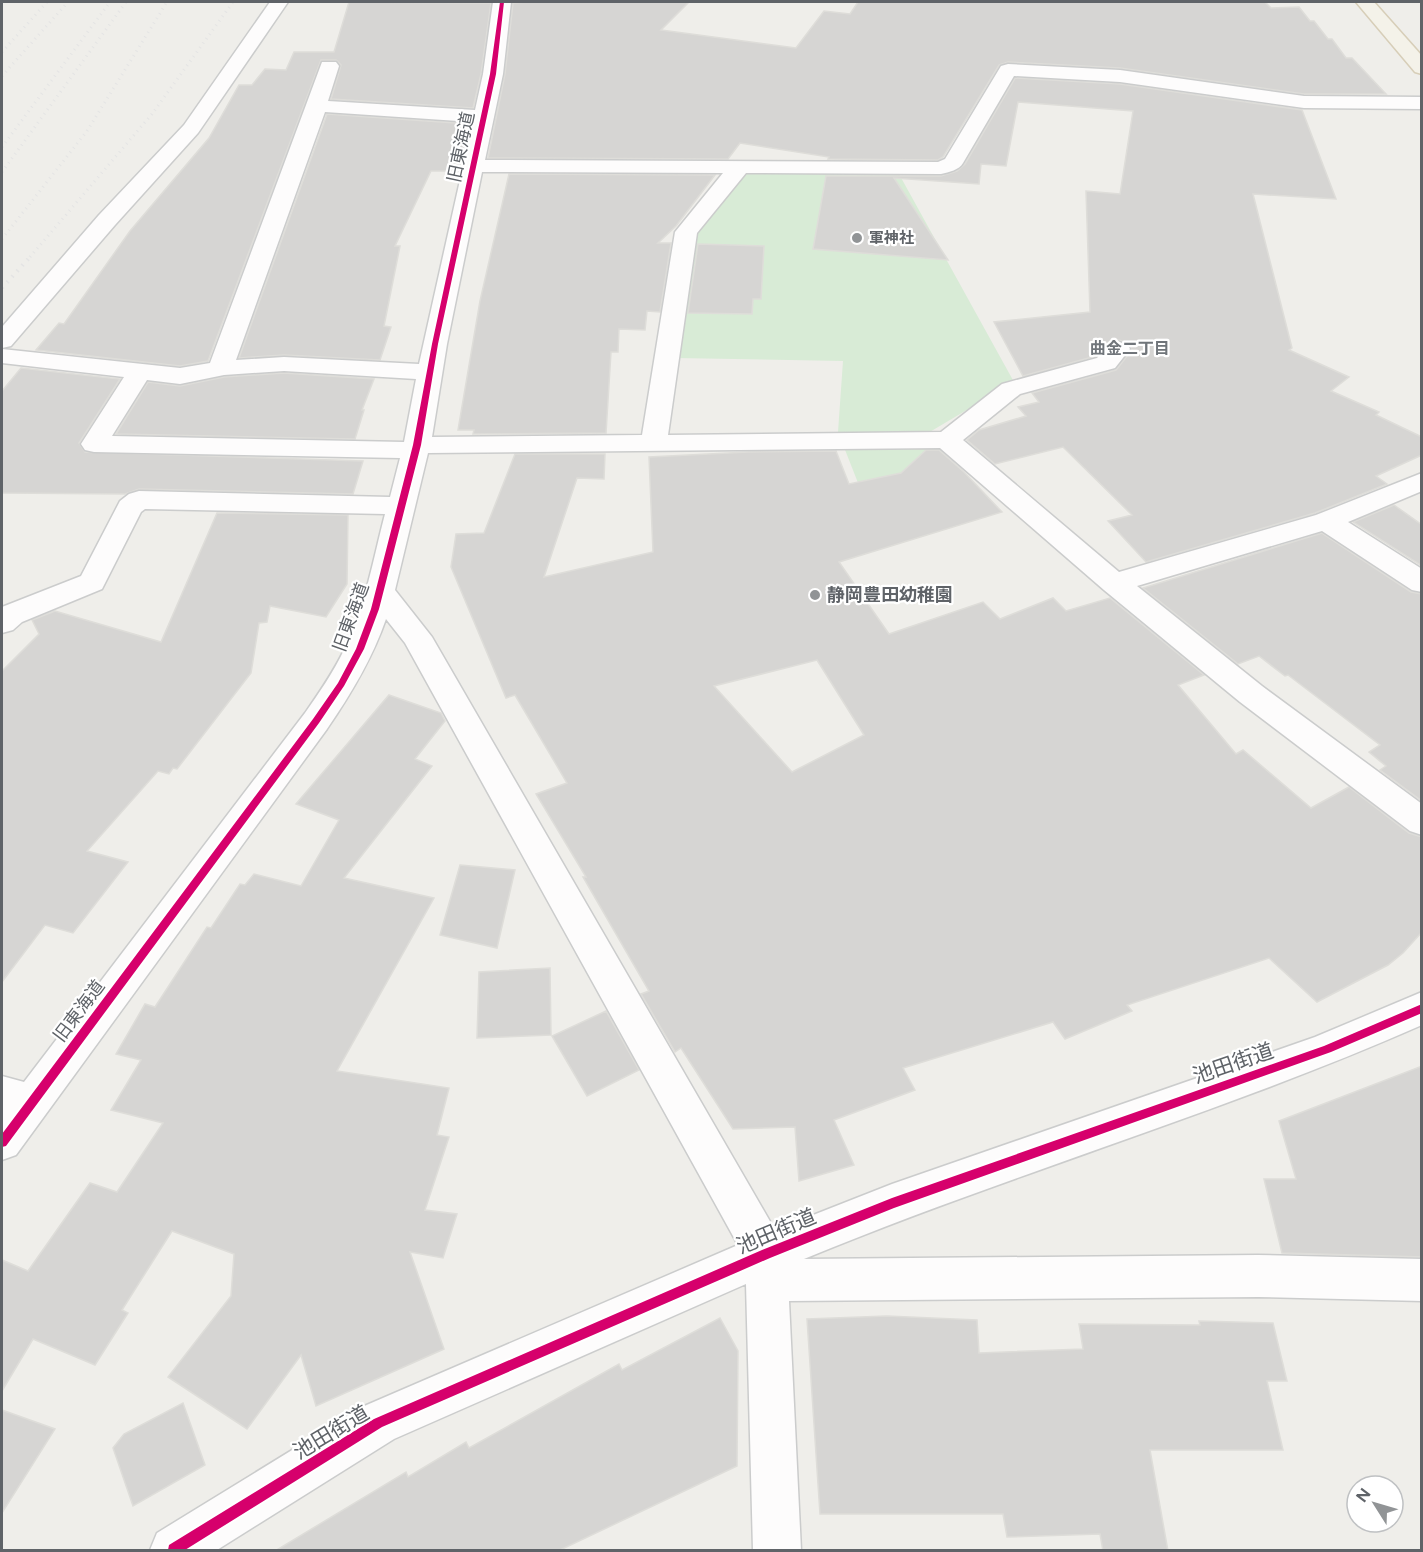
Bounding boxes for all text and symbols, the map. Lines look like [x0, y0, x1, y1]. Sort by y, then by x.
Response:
street label: 旧東海道 [443, 109, 479, 185]
place label: 軍神社 [869, 229, 914, 247]
marker: 軍神社 [850, 231, 864, 245]
district label: 曲金二丁目 [1090, 339, 1170, 358]
street label: 旧東海道 [328, 579, 374, 655]
place label: 静岡豊田幼稚園 [827, 584, 953, 606]
marker: 静岡豊田幼稚園 [808, 588, 822, 602]
street label: 旧東海道 [49, 976, 109, 1046]
street label: 池田街道 [1189, 1038, 1277, 1088]
street label: 池田街道 [732, 1203, 820, 1259]
street label: 池田街道 [289, 1400, 373, 1464]
north arrow [1345, 1474, 1405, 1534]
text: N [1352, 1485, 1375, 1506]

